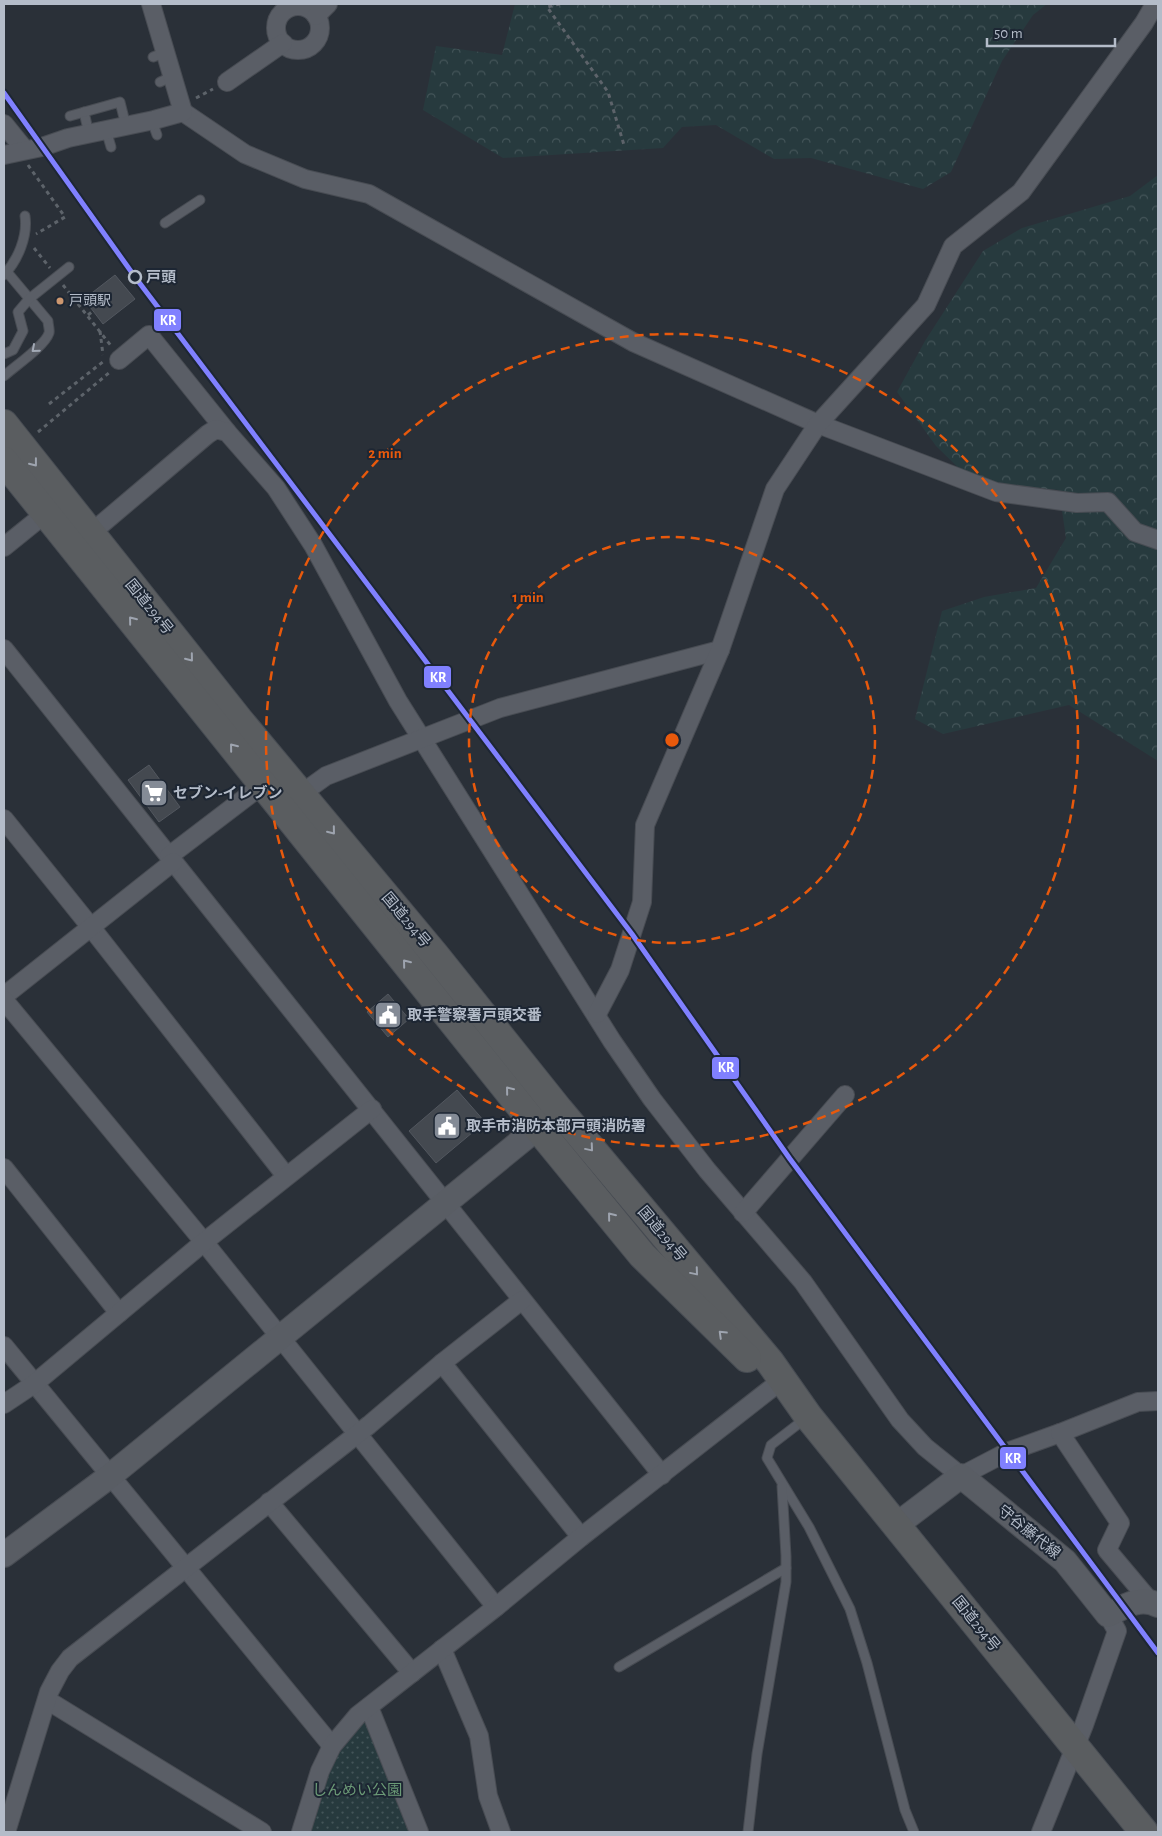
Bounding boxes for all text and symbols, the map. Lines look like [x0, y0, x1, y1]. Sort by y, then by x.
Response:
scale bar [987, 15, 1114, 47]
text: 50 m [994, 26, 1023, 41]
marker: 戸頭 [128, 270, 142, 284]
place label: 戸頭 [146, 270, 176, 285]
place label: 戸頭駅 [69, 294, 111, 308]
marker: 戸頭駅 [55, 296, 65, 306]
line badge: KR [153, 308, 182, 332]
text: KR [160, 314, 176, 328]
one-way arrow [32, 343, 41, 352]
text: 2 min [368, 446, 402, 461]
one-way arrow [28, 457, 37, 467]
street label: 国道294号 [122, 576, 176, 637]
text: 1 min [512, 590, 544, 605]
one-way arrow [128, 617, 137, 626]
one-way arrow [184, 652, 192, 661]
line badge: KR [423, 665, 452, 689]
text: KR [430, 671, 446, 685]
centre of rings [663, 731, 681, 749]
one-way arrow [231, 744, 239, 753]
supermarket icon: セブン-イレブン [139, 778, 169, 808]
place label: セブン-イレブン [173, 784, 283, 801]
one-way arrow [326, 826, 335, 835]
street label: 国道294号 [379, 889, 434, 950]
one-way arrow [404, 960, 412, 969]
public building icon: 取手警察署戸頭交番 [373, 1000, 403, 1030]
place label: 取手警察署戸頭交番 [407, 1007, 542, 1023]
line badge: KR [711, 1056, 740, 1080]
text: KR [718, 1061, 734, 1075]
one-way arrow [505, 1086, 514, 1095]
public building icon: 取手市消防本部戸頭消防署 [432, 1111, 462, 1141]
place label: 取手市消防本部戸頭消防署 [466, 1118, 646, 1134]
one-way arrow [585, 1142, 593, 1151]
street label: 国道294号 [635, 1203, 690, 1264]
one-way arrow [608, 1213, 616, 1222]
one-way arrow [689, 1267, 698, 1276]
one-way arrow [719, 1331, 728, 1340]
line badge: KR [999, 1446, 1027, 1470]
text: KR [1005, 1452, 1021, 1466]
street label: 守谷藤代線 [995, 1501, 1064, 1561]
street label: 国道294号 [949, 1593, 1003, 1654]
park label: しんめい公園 [312, 1782, 402, 1798]

